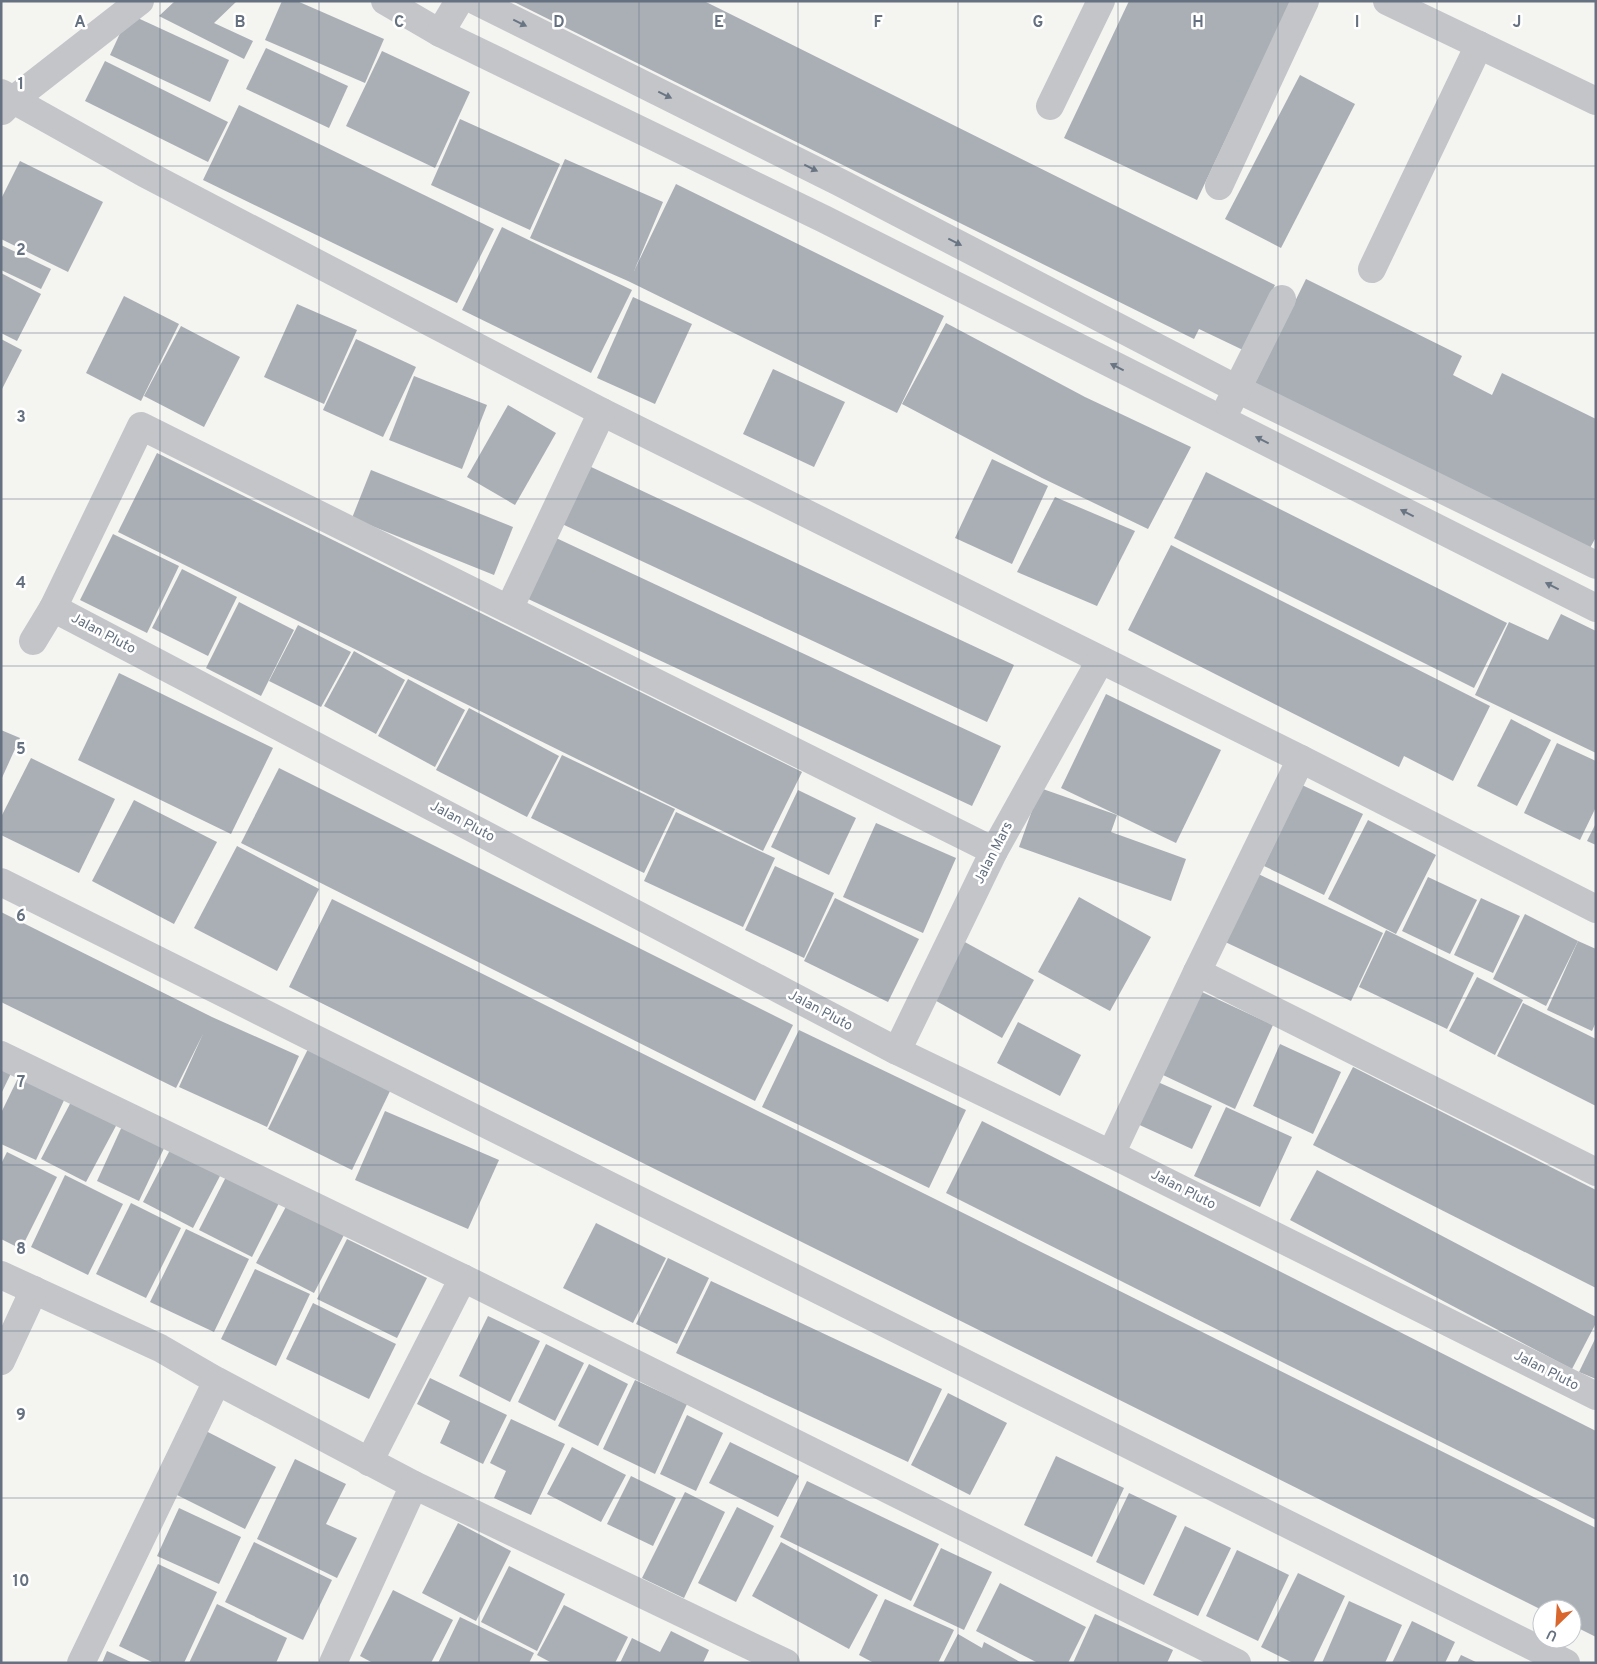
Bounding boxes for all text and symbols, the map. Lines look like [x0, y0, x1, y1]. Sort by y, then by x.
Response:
text: A [74, 13, 86, 33]
text: B [234, 13, 246, 33]
text: C [394, 13, 404, 33]
text: D [553, 13, 565, 33]
text: E [714, 13, 724, 33]
text: F [873, 13, 883, 33]
text: G [1033, 13, 1043, 33]
text: H [1192, 13, 1204, 33]
text: I [1355, 13, 1359, 33]
text: J [1513, 13, 1521, 33]
one-way arrow [513, 19, 527, 27]
text: 1 [18, 75, 24, 95]
one-way arrow [658, 92, 672, 100]
one-way arrow [804, 164, 818, 172]
one-way arrow [948, 238, 962, 246]
text: 2 [16, 241, 26, 261]
one-way arrow [1109, 363, 1124, 371]
text: 3 [16, 408, 26, 428]
one-way arrow [1254, 436, 1269, 444]
one-way arrow [1400, 509, 1414, 517]
text: 4 [16, 574, 26, 594]
one-way arrow [1545, 582, 1559, 590]
street label: Jalan Pluto [68, 610, 138, 658]
text: 5 [16, 740, 26, 760]
street label: Jalan Pluto [427, 798, 497, 846]
street label: Jalan Mars [971, 819, 1017, 887]
text: 6 [16, 907, 26, 927]
street label: Jalan Pluto [785, 987, 855, 1035]
text: 7 [17, 1073, 25, 1093]
street label: Jalan Pluto [1148, 1166, 1219, 1214]
text: 8 [16, 1240, 26, 1260]
street label: Jalan Pluto [1511, 1347, 1582, 1395]
text: 9 [16, 1406, 26, 1426]
text: 10 [13, 1572, 29, 1592]
north arrow [1532, 1599, 1582, 1649]
text: U [1544, 1625, 1560, 1644]

